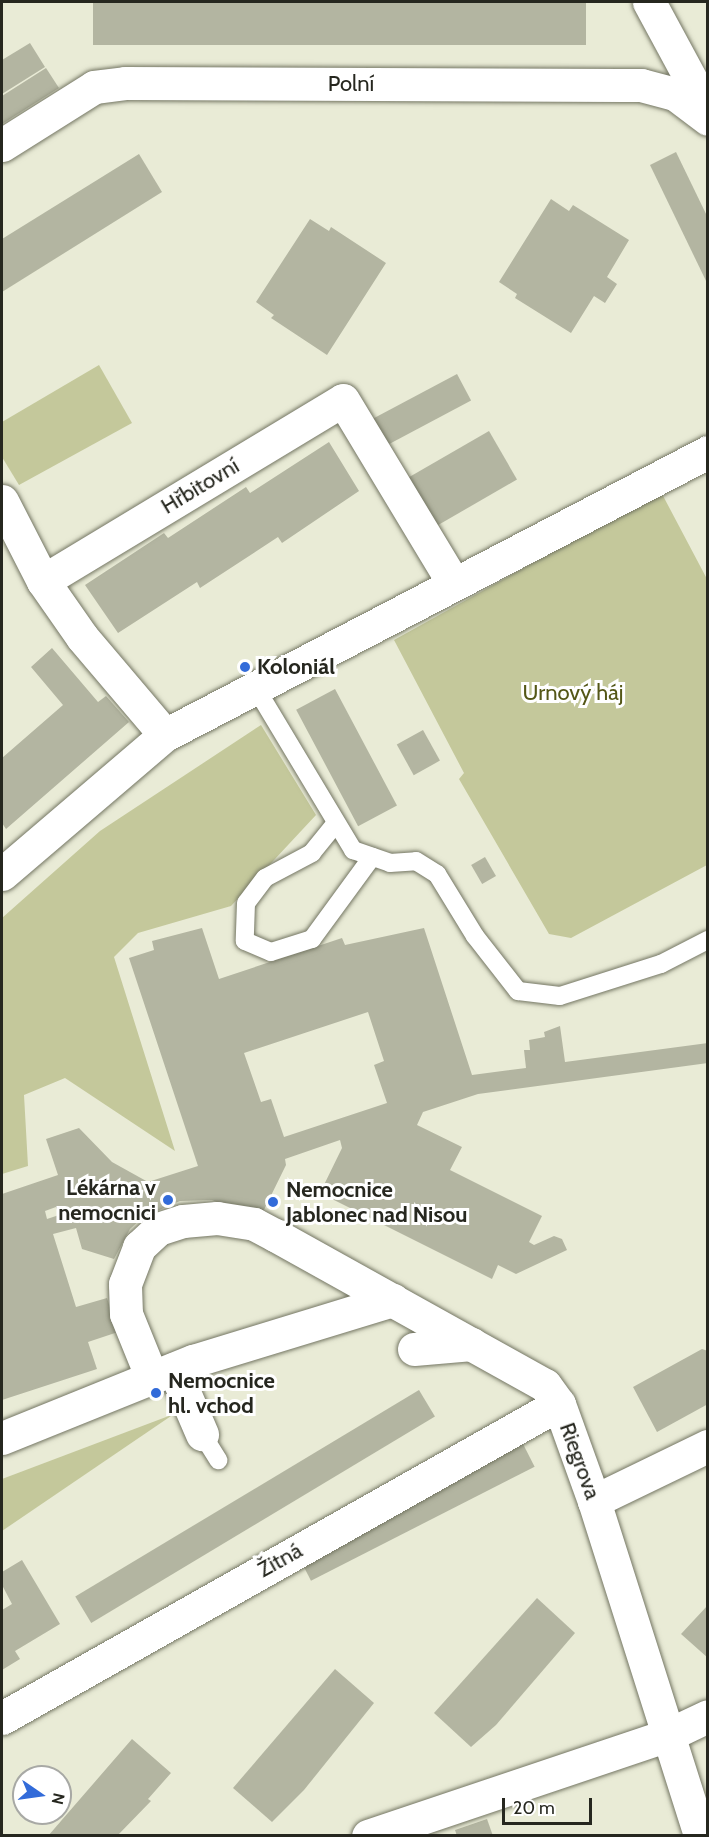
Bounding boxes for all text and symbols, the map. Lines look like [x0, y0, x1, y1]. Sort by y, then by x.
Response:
street label: Polní [328, 71, 374, 97]
street label: Hřbitovní [156, 452, 244, 520]
place label: Koloniál [257, 654, 335, 680]
marker: Koloniál [238, 660, 252, 674]
park label: Urnový háj [523, 680, 623, 706]
place label: Lékárna v nemocnici [58, 1174, 156, 1226]
place label: Nemocnice Jablonec nad Nisou [286, 1176, 467, 1228]
marker: Lékárna v nemocnici [161, 1193, 175, 1207]
marker: Nemocnice Jablonec nad Nisou [264, 1193, 282, 1211]
place label: Nemocnice hl. vchod [168, 1367, 275, 1418]
marker: Nemocnice hl. vchod [149, 1386, 163, 1400]
street label: Riegrova [554, 1419, 606, 1503]
street label: Žitná [253, 1537, 307, 1583]
north arrow [12, 1765, 72, 1825]
scale bar [505, 1786, 595, 1824]
text: N [48, 1791, 69, 1806]
text: 20 m [513, 1797, 555, 1819]

